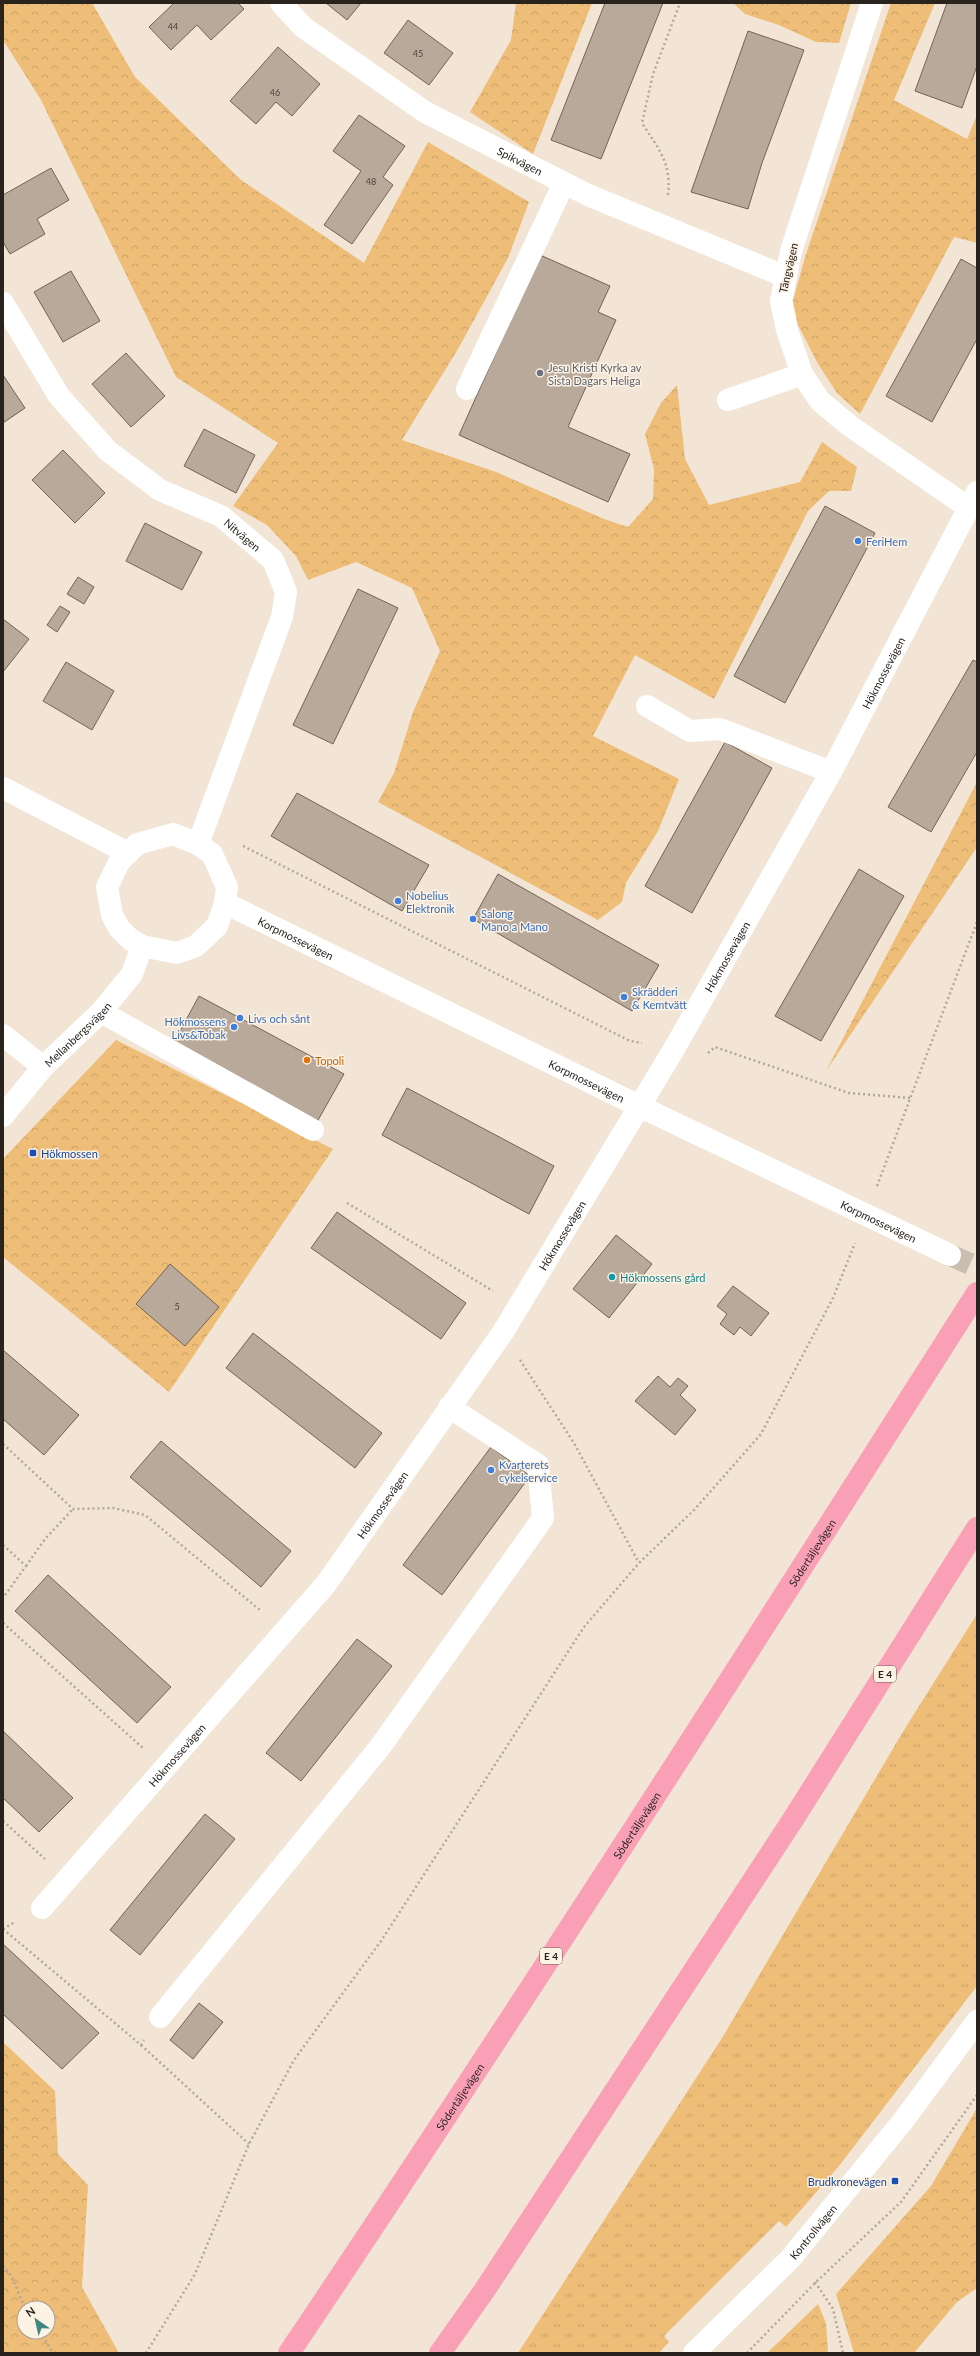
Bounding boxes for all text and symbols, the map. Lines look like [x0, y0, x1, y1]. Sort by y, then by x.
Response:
house number: 44 [168, 21, 178, 32]
house number: 45 [413, 48, 423, 59]
house number: 46 [270, 87, 280, 98]
street label: Spikvägen [495, 144, 545, 177]
house number: 48 [366, 176, 376, 187]
street label: Tångvägen [776, 242, 800, 294]
place label: Jesu Kristi Kyrka av Sista Dagars Heliga [548, 361, 642, 387]
marker: Jesu Kristi Kyrka av Sista Dagars Heliga [535, 368, 545, 378]
street label: Nitvägen [222, 515, 264, 553]
place label: FeriHem [866, 535, 907, 548]
marker: FeriHem [853, 536, 863, 546]
street label: Hökmossevägen [859, 634, 907, 711]
place label: Nobelius Elektronik [406, 889, 455, 915]
marker: Nobelius Elektronik [393, 896, 403, 906]
place label: Salong Mano a Mano [481, 907, 548, 933]
street label: Korpmossevägen [256, 914, 336, 962]
marker: Salong Mano a Mano [468, 914, 478, 924]
street label: Hökmossevägen [701, 919, 752, 994]
place label: Skrädderi & Kemtvätt [632, 985, 687, 1011]
marker: Skrädderi & Kemtvätt [619, 992, 629, 1002]
street label: Mellanbergsvägen [41, 999, 113, 1069]
place label: Livs och sånt [248, 1012, 310, 1025]
marker: Livs och sånt [235, 1013, 245, 1023]
place label: Hökmossens Livs&Tobak [164, 1015, 226, 1041]
marker: Hökmossens Livs&Tobak [229, 1022, 239, 1032]
place label: Topoli [315, 1054, 344, 1067]
marker: Topoli [302, 1055, 312, 1065]
street label: Korpmossevägen [547, 1056, 627, 1104]
place label: Hökmossen [41, 1147, 98, 1160]
marker: Hökmossen [28, 1148, 38, 1158]
street label: Korpmossevägen [839, 1197, 919, 1245]
street label: Hökmossevägen [535, 1198, 588, 1272]
place label: Hökmossens gård [620, 1271, 706, 1284]
marker: Hökmossens gård [607, 1272, 617, 1282]
house number: 5 [174, 1301, 180, 1312]
place label: Kvarterets cykelservice [499, 1458, 558, 1484]
marker: Kvarterets cykelservice [486, 1465, 496, 1475]
street label: Hökmossevägen [354, 1468, 410, 1541]
street label: Södertäljevägen [785, 1516, 838, 1588]
road number: E 4 [874, 1666, 896, 1682]
street label: Hökmossevägen [145, 1721, 207, 1789]
street label: Södertäljevägen [610, 1789, 663, 1861]
road number: E 4 [540, 1948, 562, 1964]
street label: Södertäljevägen [433, 2061, 486, 2132]
place label: Brudkronevägen [808, 2175, 887, 2188]
marker: Brudkronevägen [890, 2176, 900, 2186]
street label: Kontrollvägen [786, 2201, 839, 2261]
north arrow [16, 2300, 56, 2340]
text: N [23, 2304, 37, 2319]

